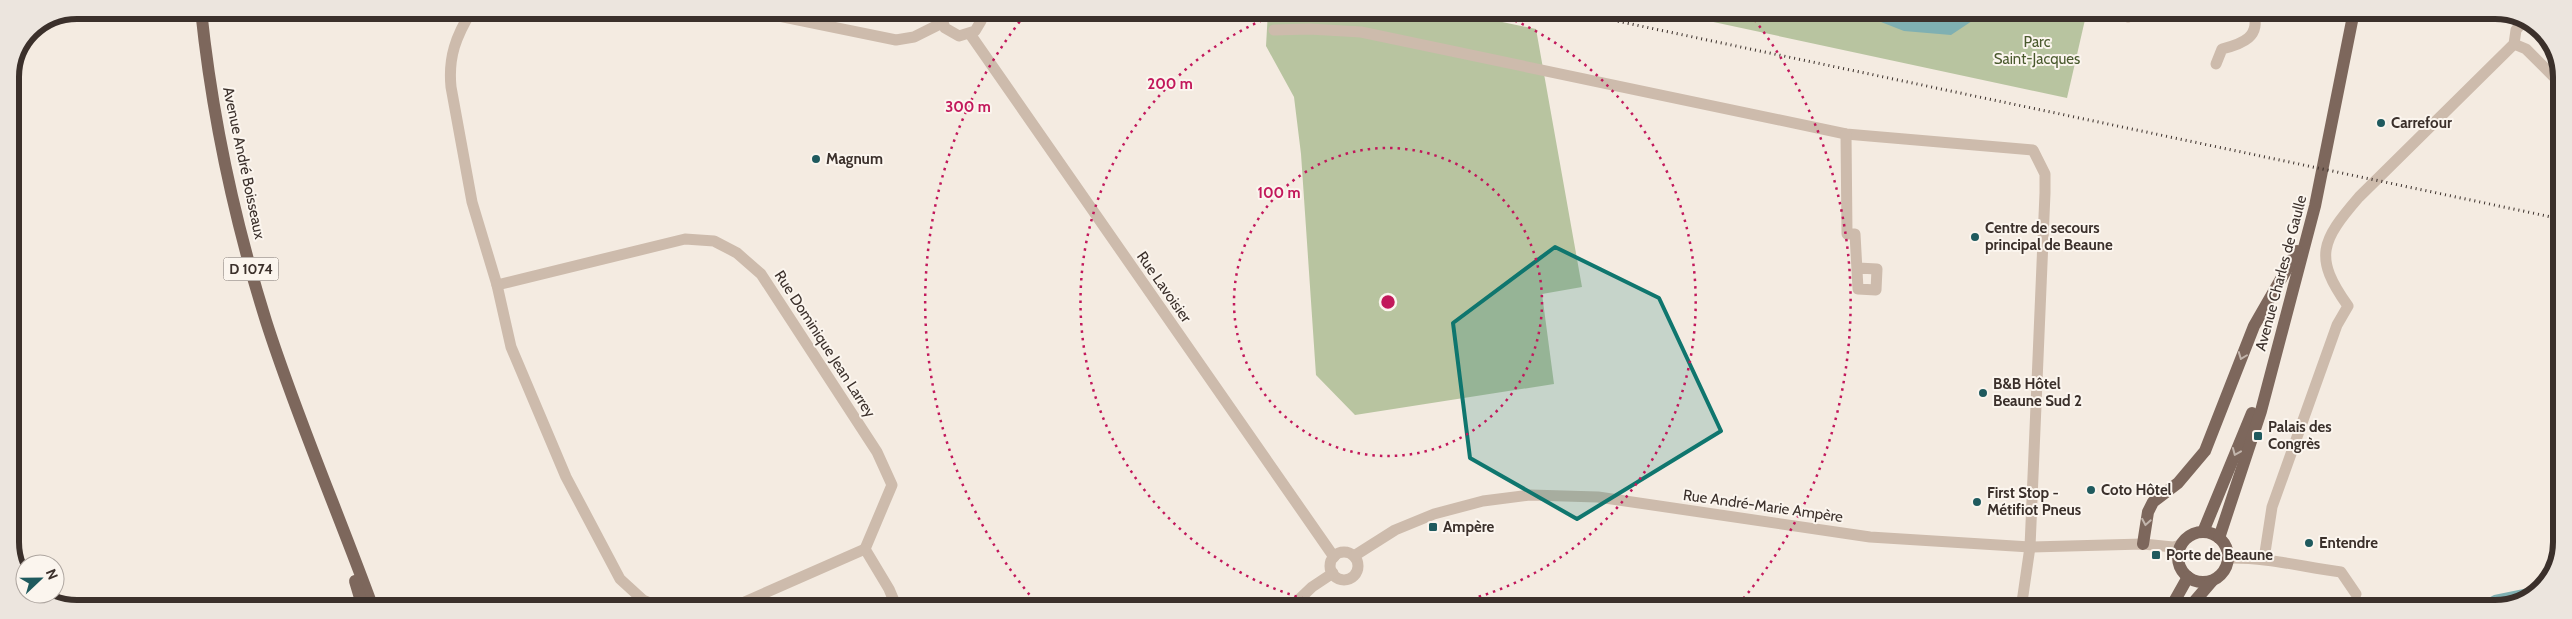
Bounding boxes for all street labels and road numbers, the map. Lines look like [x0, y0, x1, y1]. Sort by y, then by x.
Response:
street label: Avenue André Boisseaux [219, 85, 269, 241]
street label: Avenue Charles de Gaulle [2252, 193, 2311, 353]
street label: Rue Lavoisier [1133, 248, 1195, 326]
road number: D 1074 [224, 258, 278, 280]
street label: Rue Dominique Jean Larrey [771, 267, 879, 421]
street label: Rue André-Marie Ampère [1682, 486, 1844, 526]

